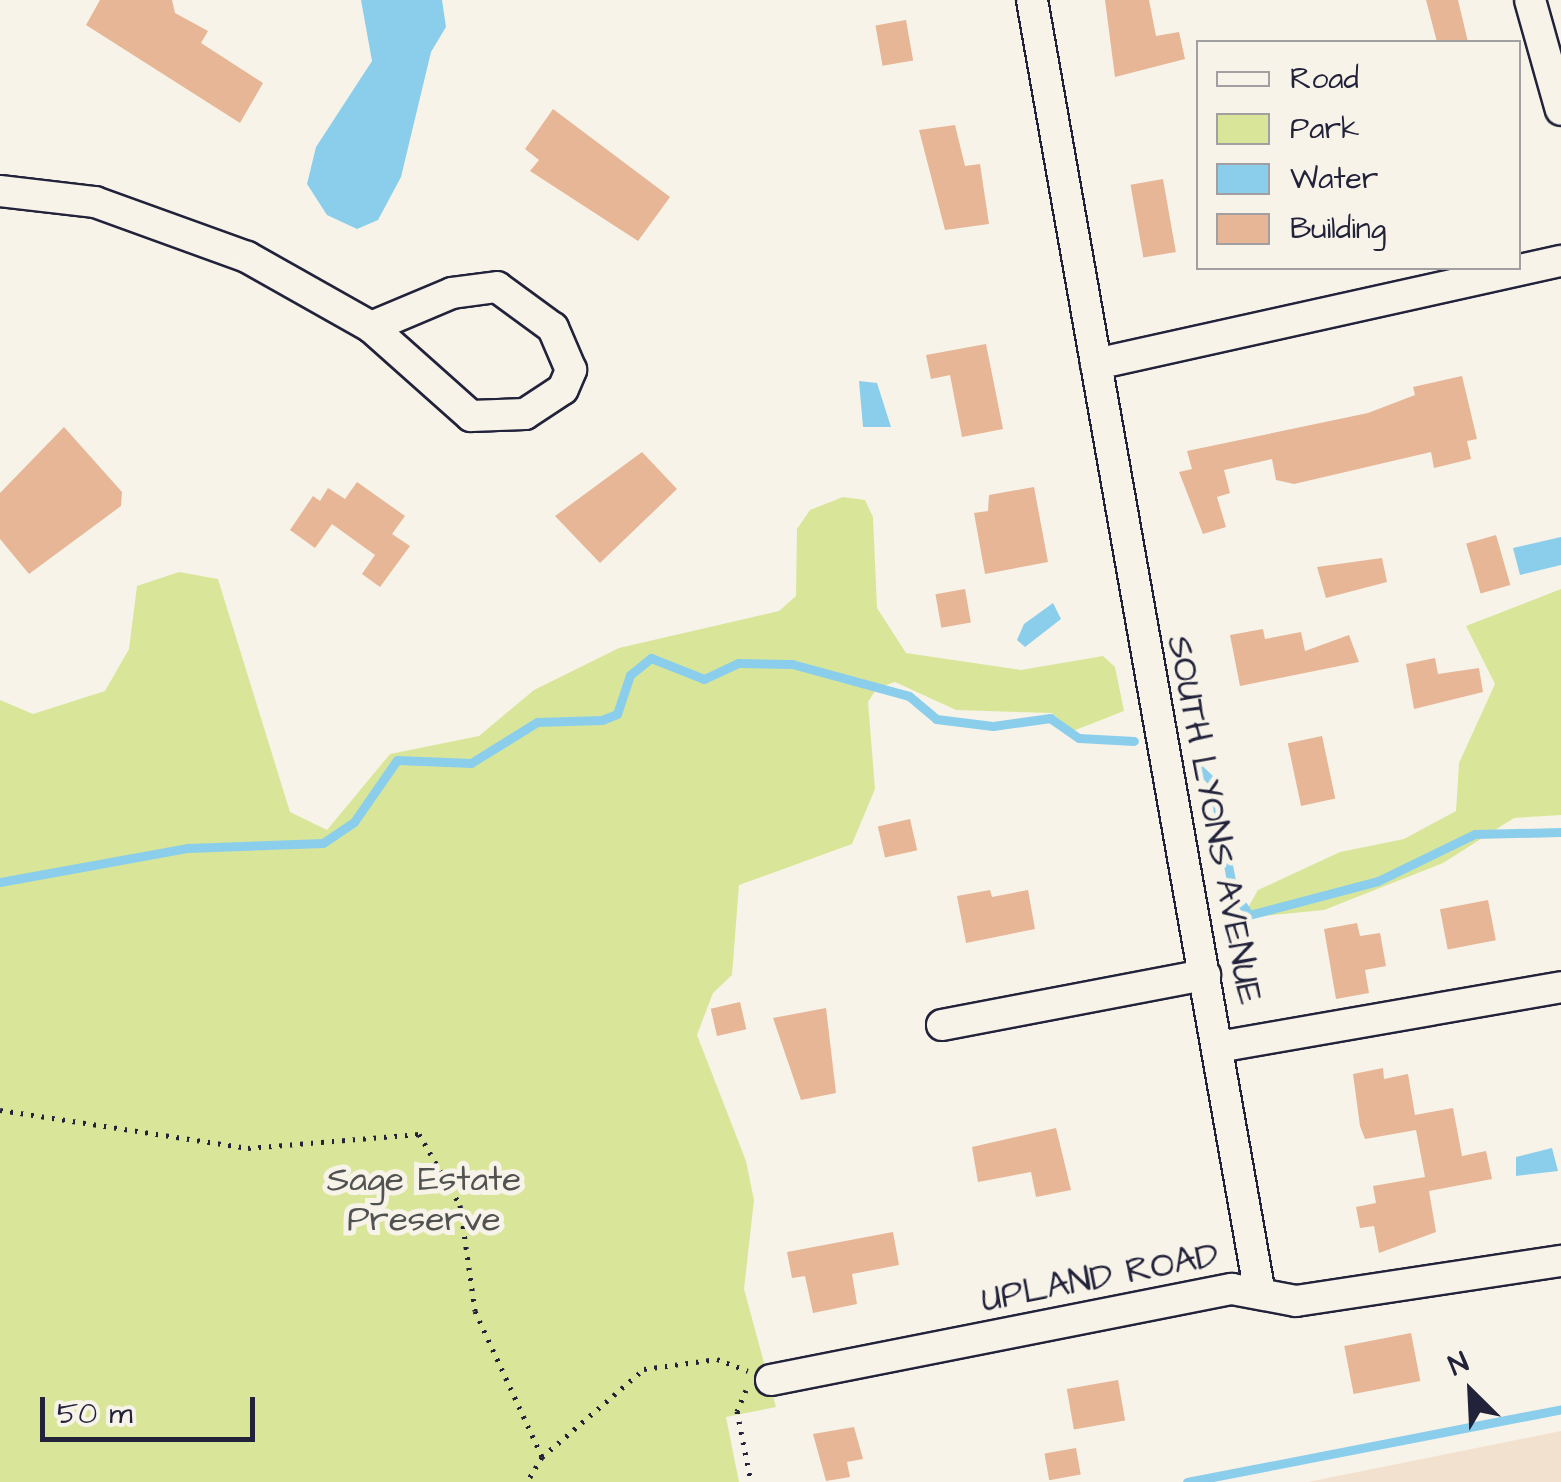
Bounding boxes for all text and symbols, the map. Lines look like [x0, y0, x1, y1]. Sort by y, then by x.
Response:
legend [1196, 40, 1521, 270]
text: Road [1290, 58, 1359, 100]
text: Park [1290, 108, 1359, 150]
text: Water [1290, 158, 1378, 200]
text: Building [1290, 208, 1386, 250]
street label: SOUTH LYONS AVENUE [1158, 632, 1270, 1008]
park label: Sage Estate Preserve [327, 1159, 521, 1241]
street label: UPLAND ROAD [978, 1234, 1222, 1322]
north arrow [1421, 1342, 1521, 1442]
text: N [1443, 1343, 1475, 1386]
scale bar [45, 1377, 260, 1439]
text: 50 m [57, 1393, 133, 1435]

